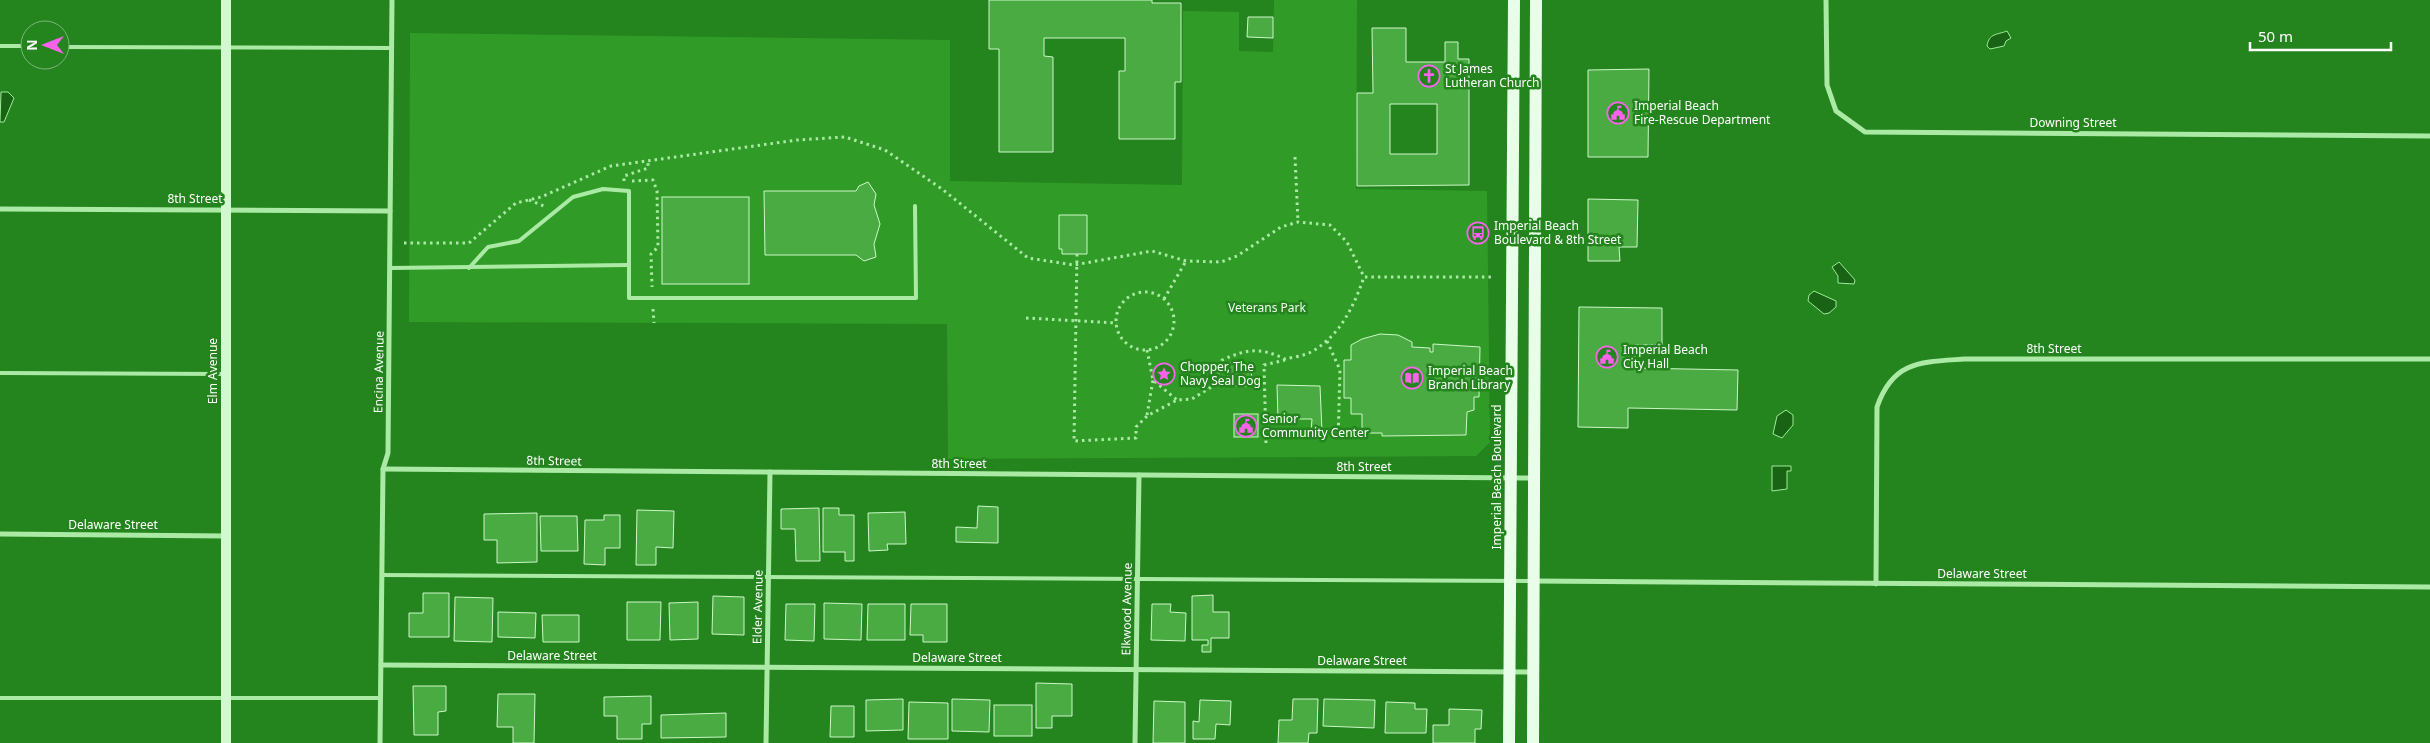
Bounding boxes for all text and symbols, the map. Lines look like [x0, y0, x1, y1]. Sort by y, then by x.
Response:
north arrow [20, 20, 70, 70]
scale bar [2250, 20, 2391, 52]
text: 50 m [2258, 26, 2293, 46]
text: N [22, 39, 41, 51]
place label: St James Lutheran Church [1445, 60, 1540, 91]
church icon: St James Lutheran Church [1417, 64, 1441, 88]
place label: Imperial Beach Fire-Rescue Department [1634, 97, 1771, 128]
public building icon: Imperial Beach Fire-Rescue Department [1606, 101, 1630, 125]
street label: Downing Street [2029, 114, 2117, 131]
street label: 8th Street [167, 190, 223, 207]
place label: Imperial Beach Boulevard & 8th Street [1494, 217, 1622, 248]
bus stop icon: Imperial Beach Boulevard & 8th Street [1466, 221, 1490, 245]
park label: Veterans Park [1228, 299, 1307, 316]
street label: Encina Avenue [369, 330, 388, 413]
street label: Elm Avenue [204, 338, 221, 404]
street label: 8th Street [2026, 340, 2082, 357]
place label: Imperial Beach City Hall [1623, 341, 1708, 372]
public building icon: Imperial Beach City Hall [1595, 345, 1619, 369]
place label: Chopper, The Navy Seal Dog [1180, 358, 1261, 389]
place icon: Chopper, The Navy Seal Dog [1152, 362, 1176, 386]
place label: Imperial Beach Branch Library [1428, 362, 1513, 393]
library icon: Imperial Beach Branch Library [1400, 366, 1424, 390]
street label: Imperial Beach Boulevard [1488, 404, 1505, 550]
place label: Senior Community Center [1262, 410, 1369, 441]
public building icon: Senior Community Center [1234, 414, 1258, 438]
street label: 8th Street [526, 452, 582, 469]
street label: 8th Street [931, 455, 987, 472]
street label: 8th Street [1336, 458, 1392, 475]
street label: Delaware Street [68, 516, 158, 533]
street label: Elkwood Avenue [1117, 562, 1136, 656]
street label: Delaware Street [1937, 565, 2027, 582]
street label: Elder Avenue [748, 570, 767, 644]
street label: Delaware Street [507, 647, 597, 664]
street label: Delaware Street [912, 649, 1002, 666]
street label: Delaware Street [1317, 652, 1407, 669]

